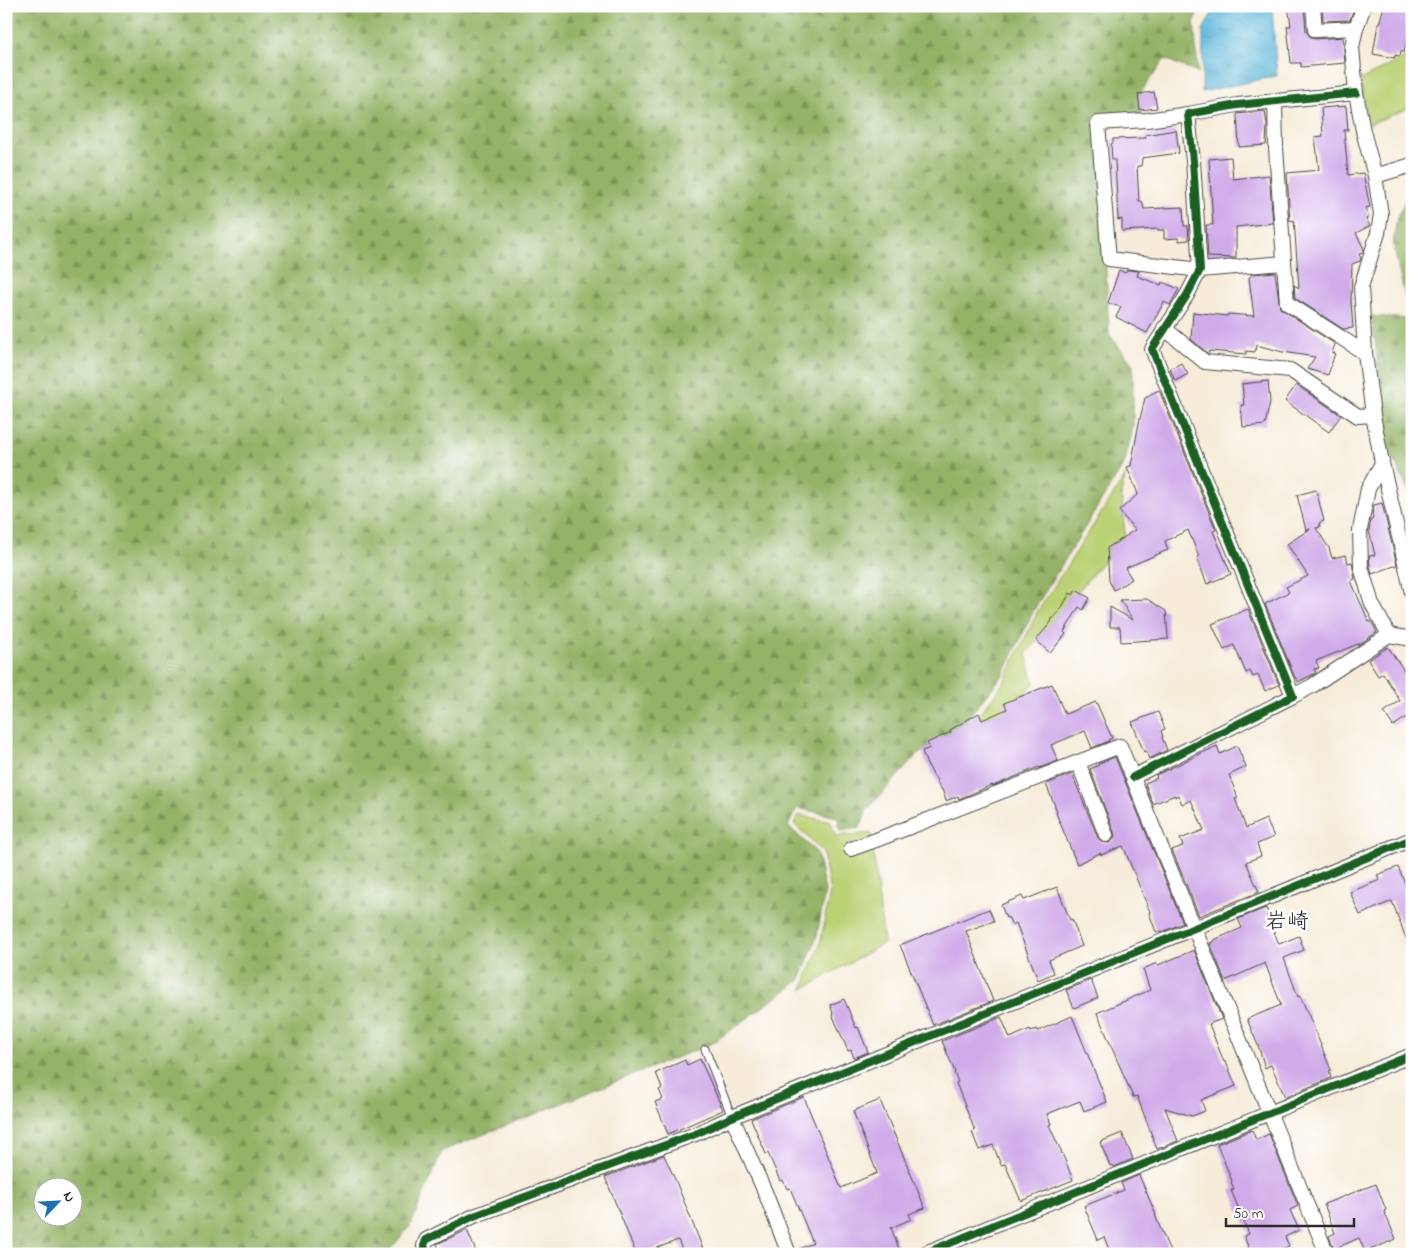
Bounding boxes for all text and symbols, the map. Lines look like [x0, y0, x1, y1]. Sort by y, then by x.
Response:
district label: 岩崎 [1265, 907, 1309, 939]
north arrow [32, 1178, 82, 1228]
text: N [57, 1188, 80, 1206]
scale bar [1226, 1195, 1353, 1227]
text: 50 m [1233, 1203, 1264, 1225]

